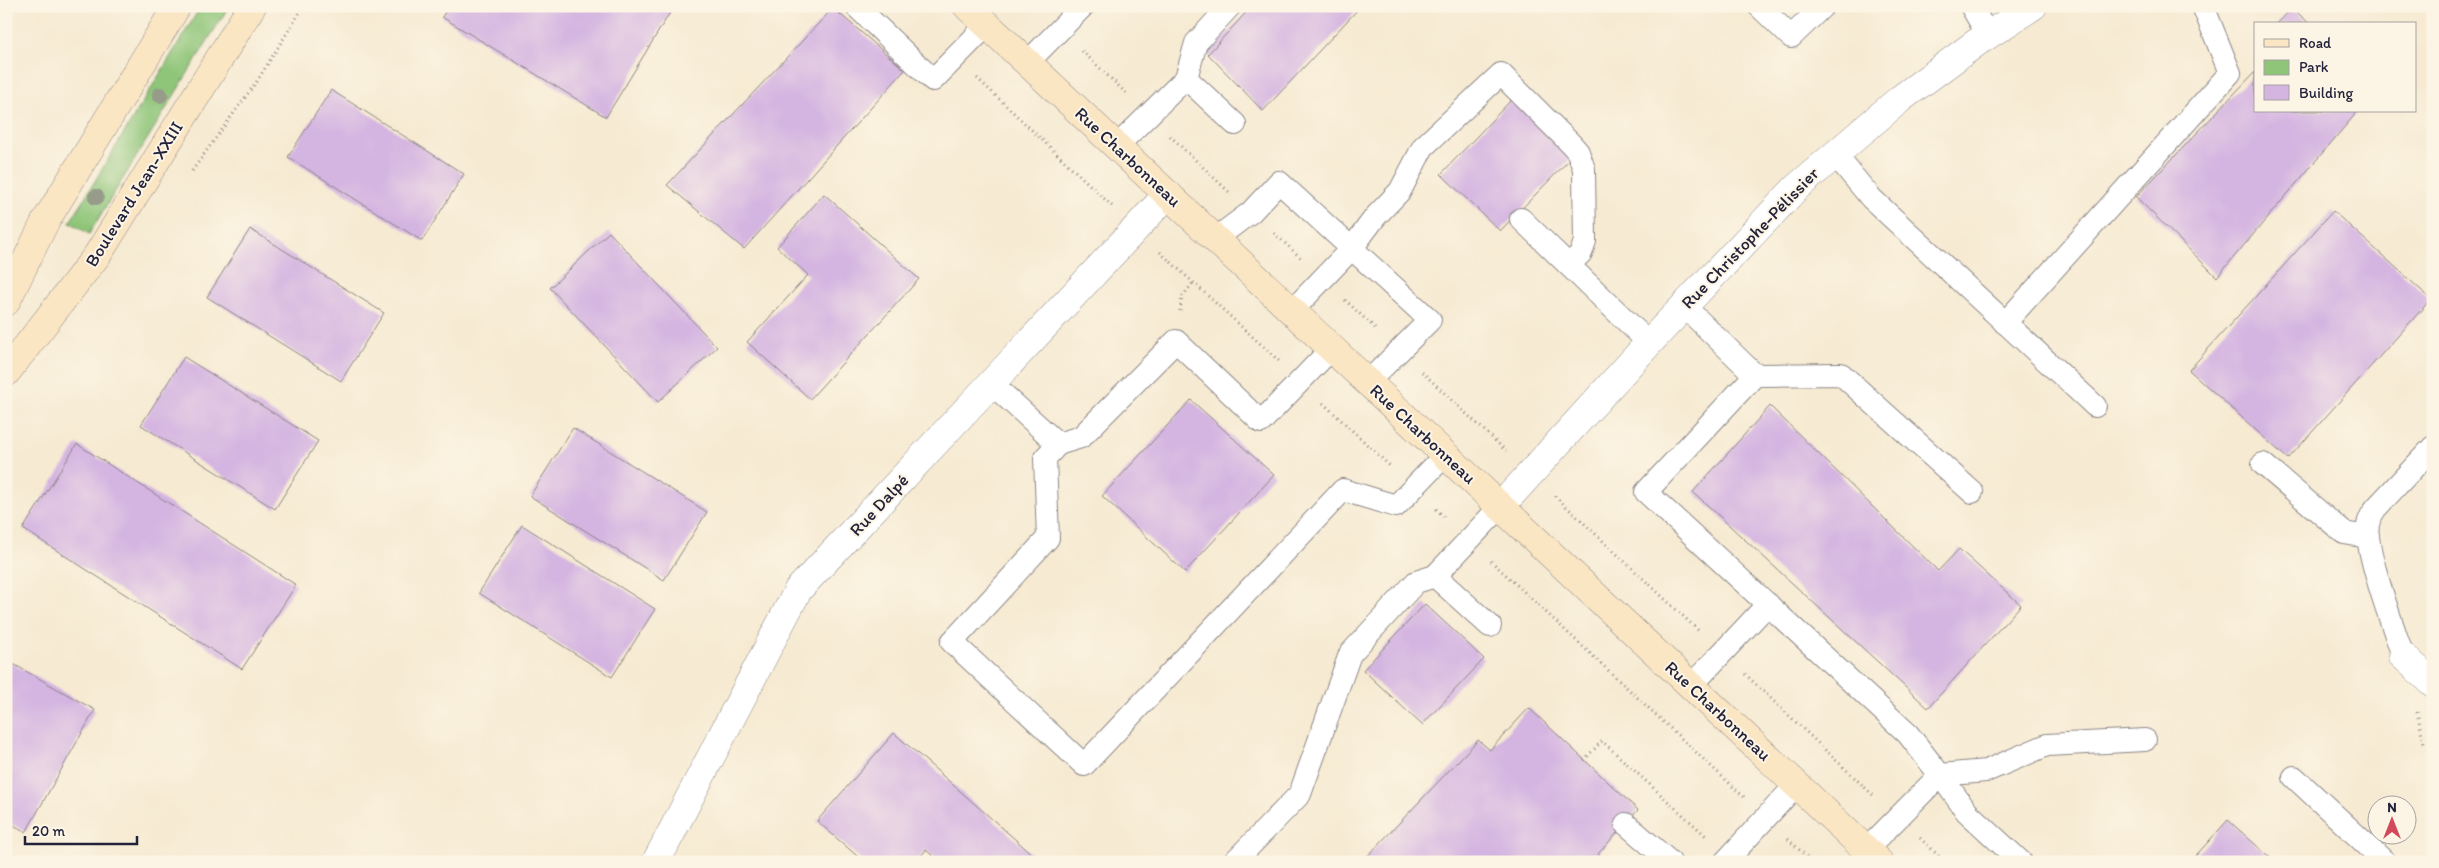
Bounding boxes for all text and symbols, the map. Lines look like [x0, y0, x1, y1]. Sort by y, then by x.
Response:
legend [2254, 22, 2416, 112]
text: Road [2299, 34, 2332, 52]
text: Park [2299, 58, 2329, 76]
text: Building [2299, 84, 2353, 102]
street label: Rue Charbonneau [1070, 102, 1186, 212]
street label: Boulevard Jean-XXIII [80, 117, 188, 271]
street label: Rue Christophe-Pélissier [1677, 162, 1824, 314]
street label: Rue Charbonneau [1365, 379, 1481, 489]
street label: Rue Dalpé [845, 469, 913, 541]
street label: Rue Charbonneau [1660, 656, 1776, 766]
north arrow [2366, 796, 2416, 846]
text: N [2387, 799, 2397, 816]
scale bar [25, 813, 138, 845]
text: 20 m [32, 822, 66, 840]

